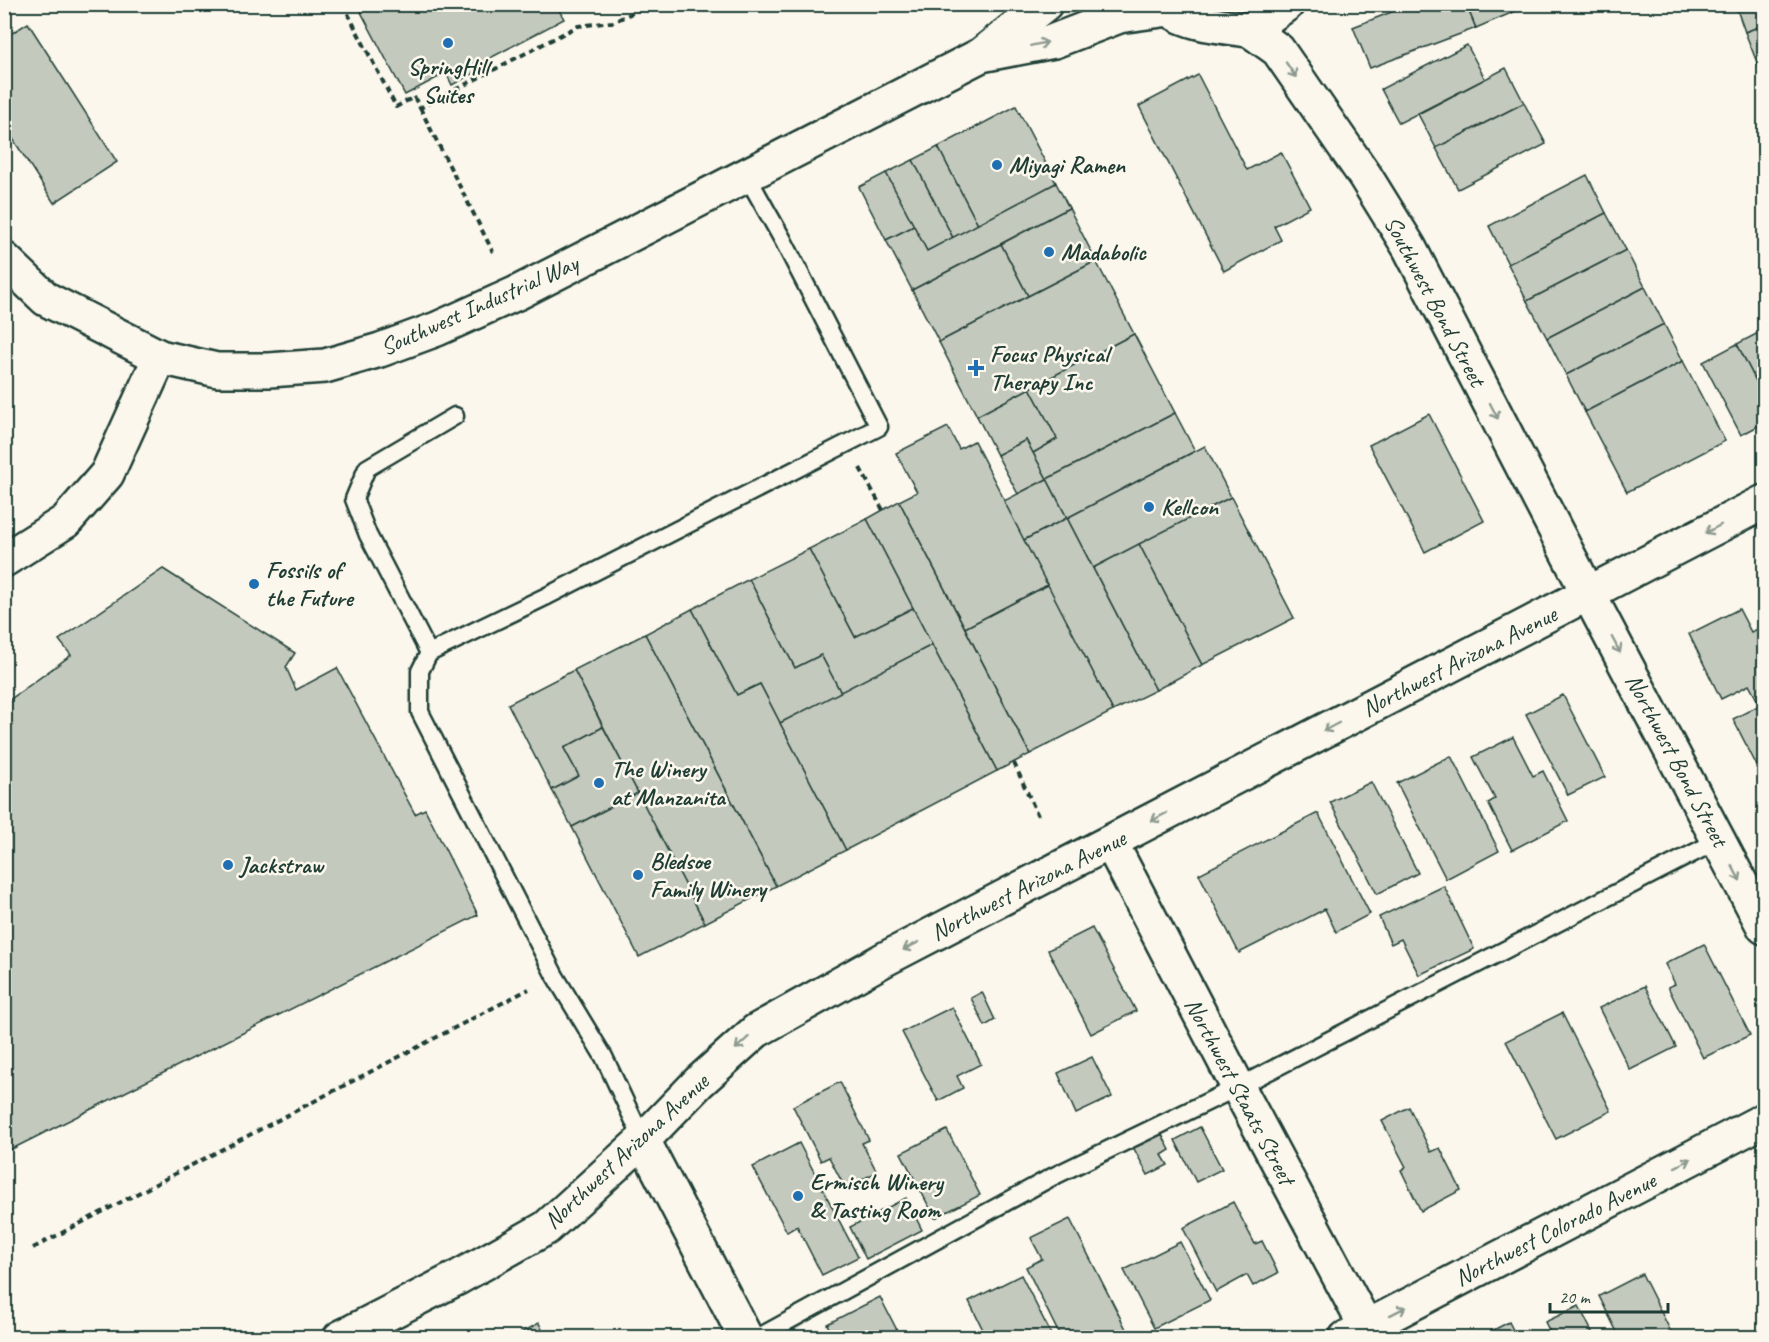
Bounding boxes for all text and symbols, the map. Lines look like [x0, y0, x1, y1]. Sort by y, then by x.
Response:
marker: SpringHill Suites [441, 36, 455, 50]
one-way arrow [1028, 38, 1048, 49]
place label: SpringHill Suites [407, 52, 493, 110]
one-way arrow [1286, 61, 1298, 78]
place label: Miyagi Ramen [1009, 150, 1126, 180]
marker: Miyagi Ramen [990, 158, 1004, 172]
street label: Southwest Bond Street [1377, 211, 1493, 393]
place label: Madabolic [1061, 237, 1147, 267]
marker: Madabolic [1042, 245, 1056, 259]
street label: Southwest Industrial Way [376, 247, 584, 362]
place label: Focus Physical Therapy Inc [990, 339, 1113, 397]
marker: Focus Physical Therapy Inc [967, 359, 985, 377]
one-way arrow [1489, 402, 1500, 420]
place label: Kellcon [1161, 492, 1219, 522]
marker: Kellcon [1142, 500, 1156, 514]
one-way arrow [1704, 524, 1722, 535]
place label: Fossils of the Future [266, 555, 354, 613]
marker: Fossils of the Future [247, 577, 261, 591]
street label: Northwest Arizona Avenue [1356, 598, 1563, 723]
one-way arrow [1610, 636, 1622, 653]
street label: Northwest Bond Street [1619, 669, 1736, 853]
one-way arrow [1323, 722, 1341, 733]
place label: The Winery at Manzanita [611, 754, 727, 812]
marker: The Winery at Manzanita [592, 776, 606, 790]
one-way arrow [1150, 812, 1168, 824]
street label: Northwest Arizona Avenue [925, 822, 1132, 947]
place label: Bledsoe Family Winery [650, 846, 768, 904]
place label: Jackstraw [238, 850, 326, 880]
marker: Jackstraw [221, 858, 235, 872]
one-way arrow [1730, 864, 1742, 881]
marker: Bledsoe Family Winery [631, 868, 645, 882]
one-way arrow [903, 940, 920, 952]
street label: Northwest Staats Street [1178, 993, 1303, 1192]
one-way arrow [735, 1036, 750, 1050]
street label: Northwest Arizona Avenue [537, 1065, 716, 1235]
one-way arrow [1674, 1156, 1692, 1168]
street label: Northwest Colorado Avenue [1449, 1164, 1663, 1293]
place label: Ermisch Winery & Tasting Room [810, 1167, 945, 1225]
marker: Ermisch Winery & Tasting Room [791, 1189, 805, 1203]
scale bar [1550, 1276, 1668, 1314]
text: 20 m [1559, 1286, 1592, 1308]
one-way arrow [1389, 1305, 1406, 1317]

